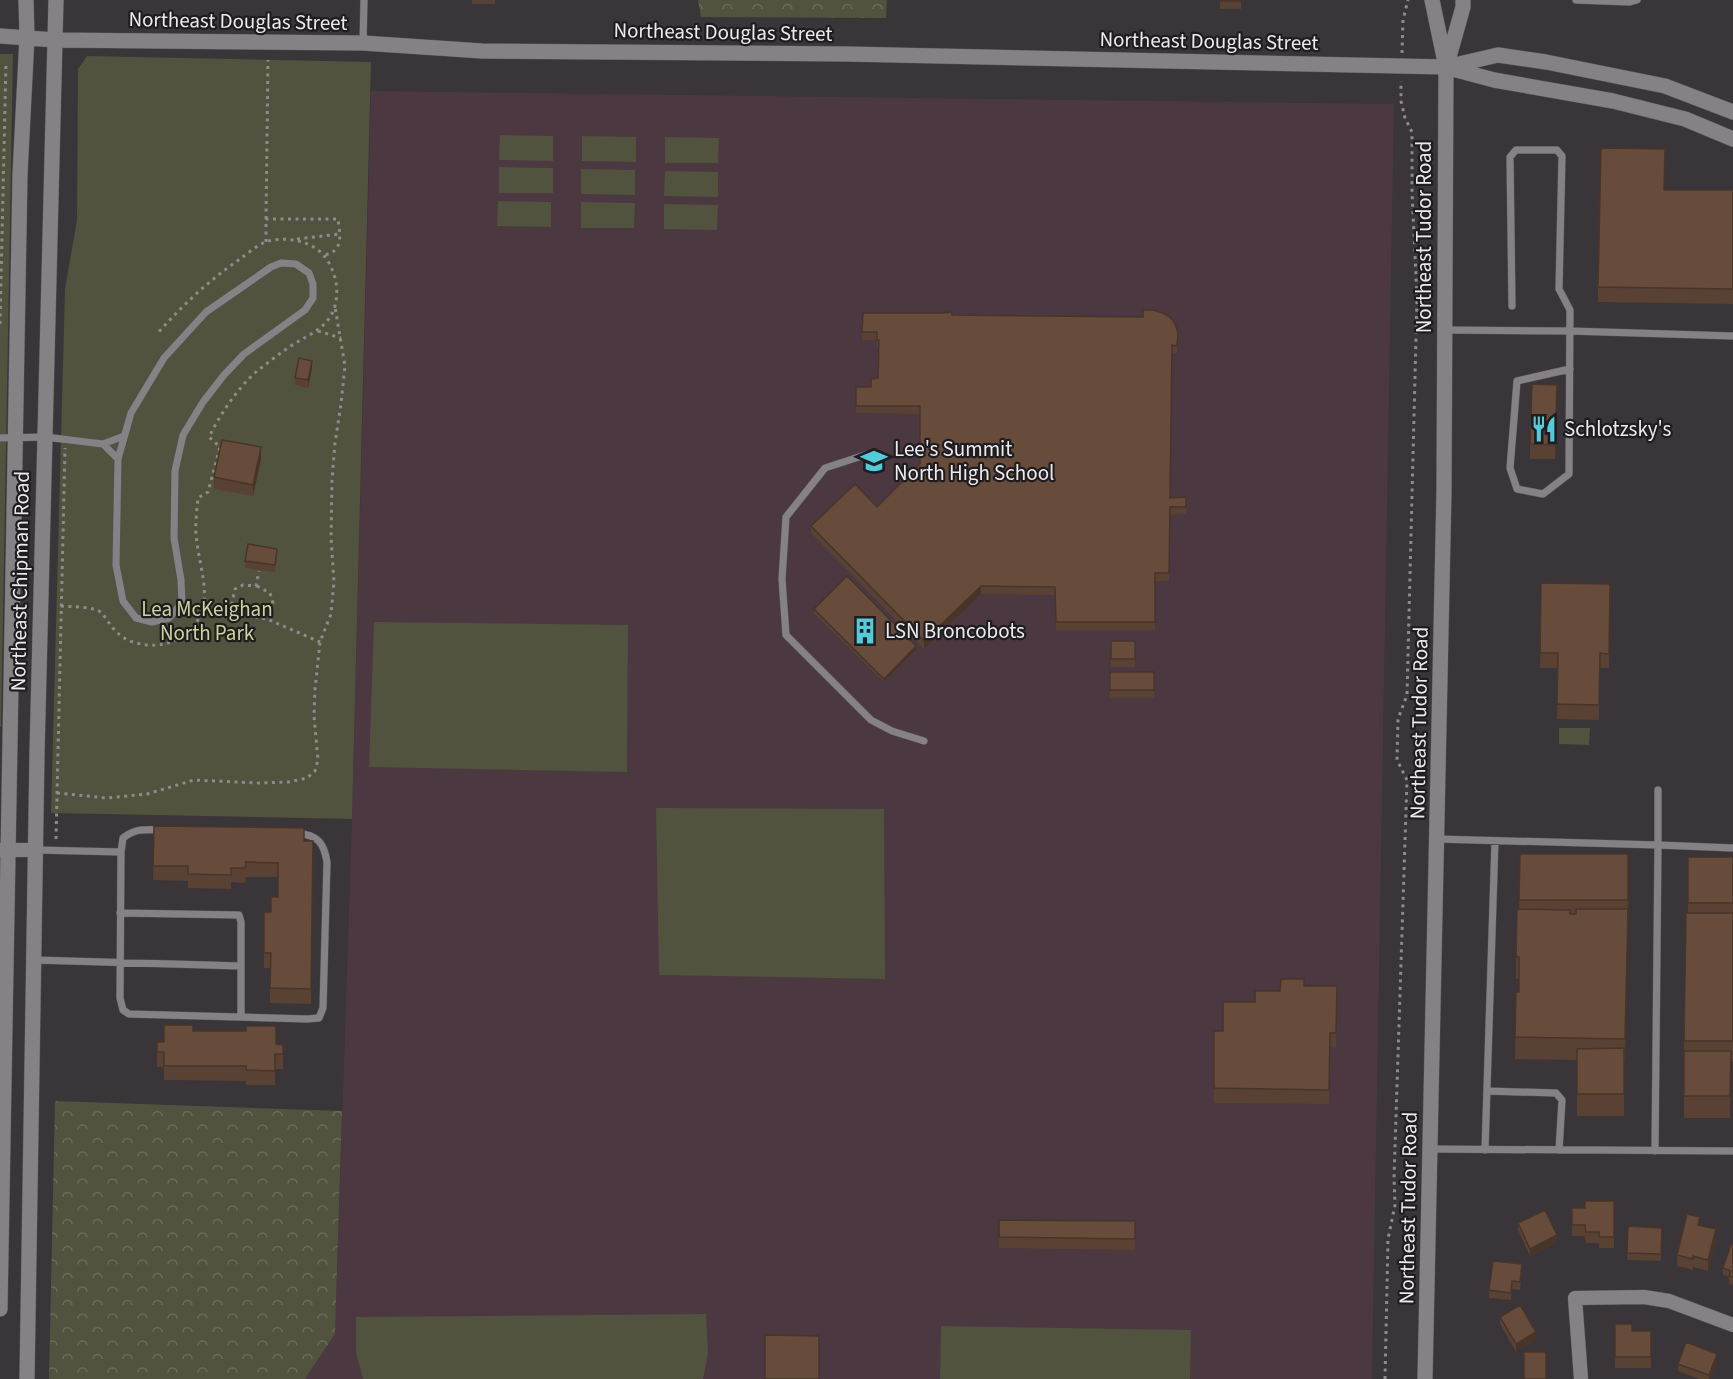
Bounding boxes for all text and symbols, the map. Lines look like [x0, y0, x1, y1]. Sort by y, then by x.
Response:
street label: Northeast Douglas Street [128, 4, 348, 38]
street label: Northeast Douglas Street [613, 15, 833, 49]
street label: Northeast Douglas Street [1099, 24, 1319, 58]
street label: Northeast Tudor Road [1409, 141, 1439, 333]
restaurant icon: Schlotzsky's [1529, 414, 1559, 444]
place label: Schlotzsky's [1564, 414, 1671, 444]
place label: Lee's Summit North High School [894, 434, 1054, 488]
school or university icon: Lee's Summit North High School [859, 446, 889, 476]
street label: Northeast Chipman Road [3, 471, 37, 691]
park label: Lea McKeighan North Park [141, 594, 273, 648]
building icon: LSN Broncobots [850, 616, 880, 646]
place label: LSN Broncobots [885, 616, 1025, 646]
street label: Northeast Tudor Road [1402, 627, 1436, 819]
street label: Northeast Tudor Road [1391, 1112, 1425, 1304]

